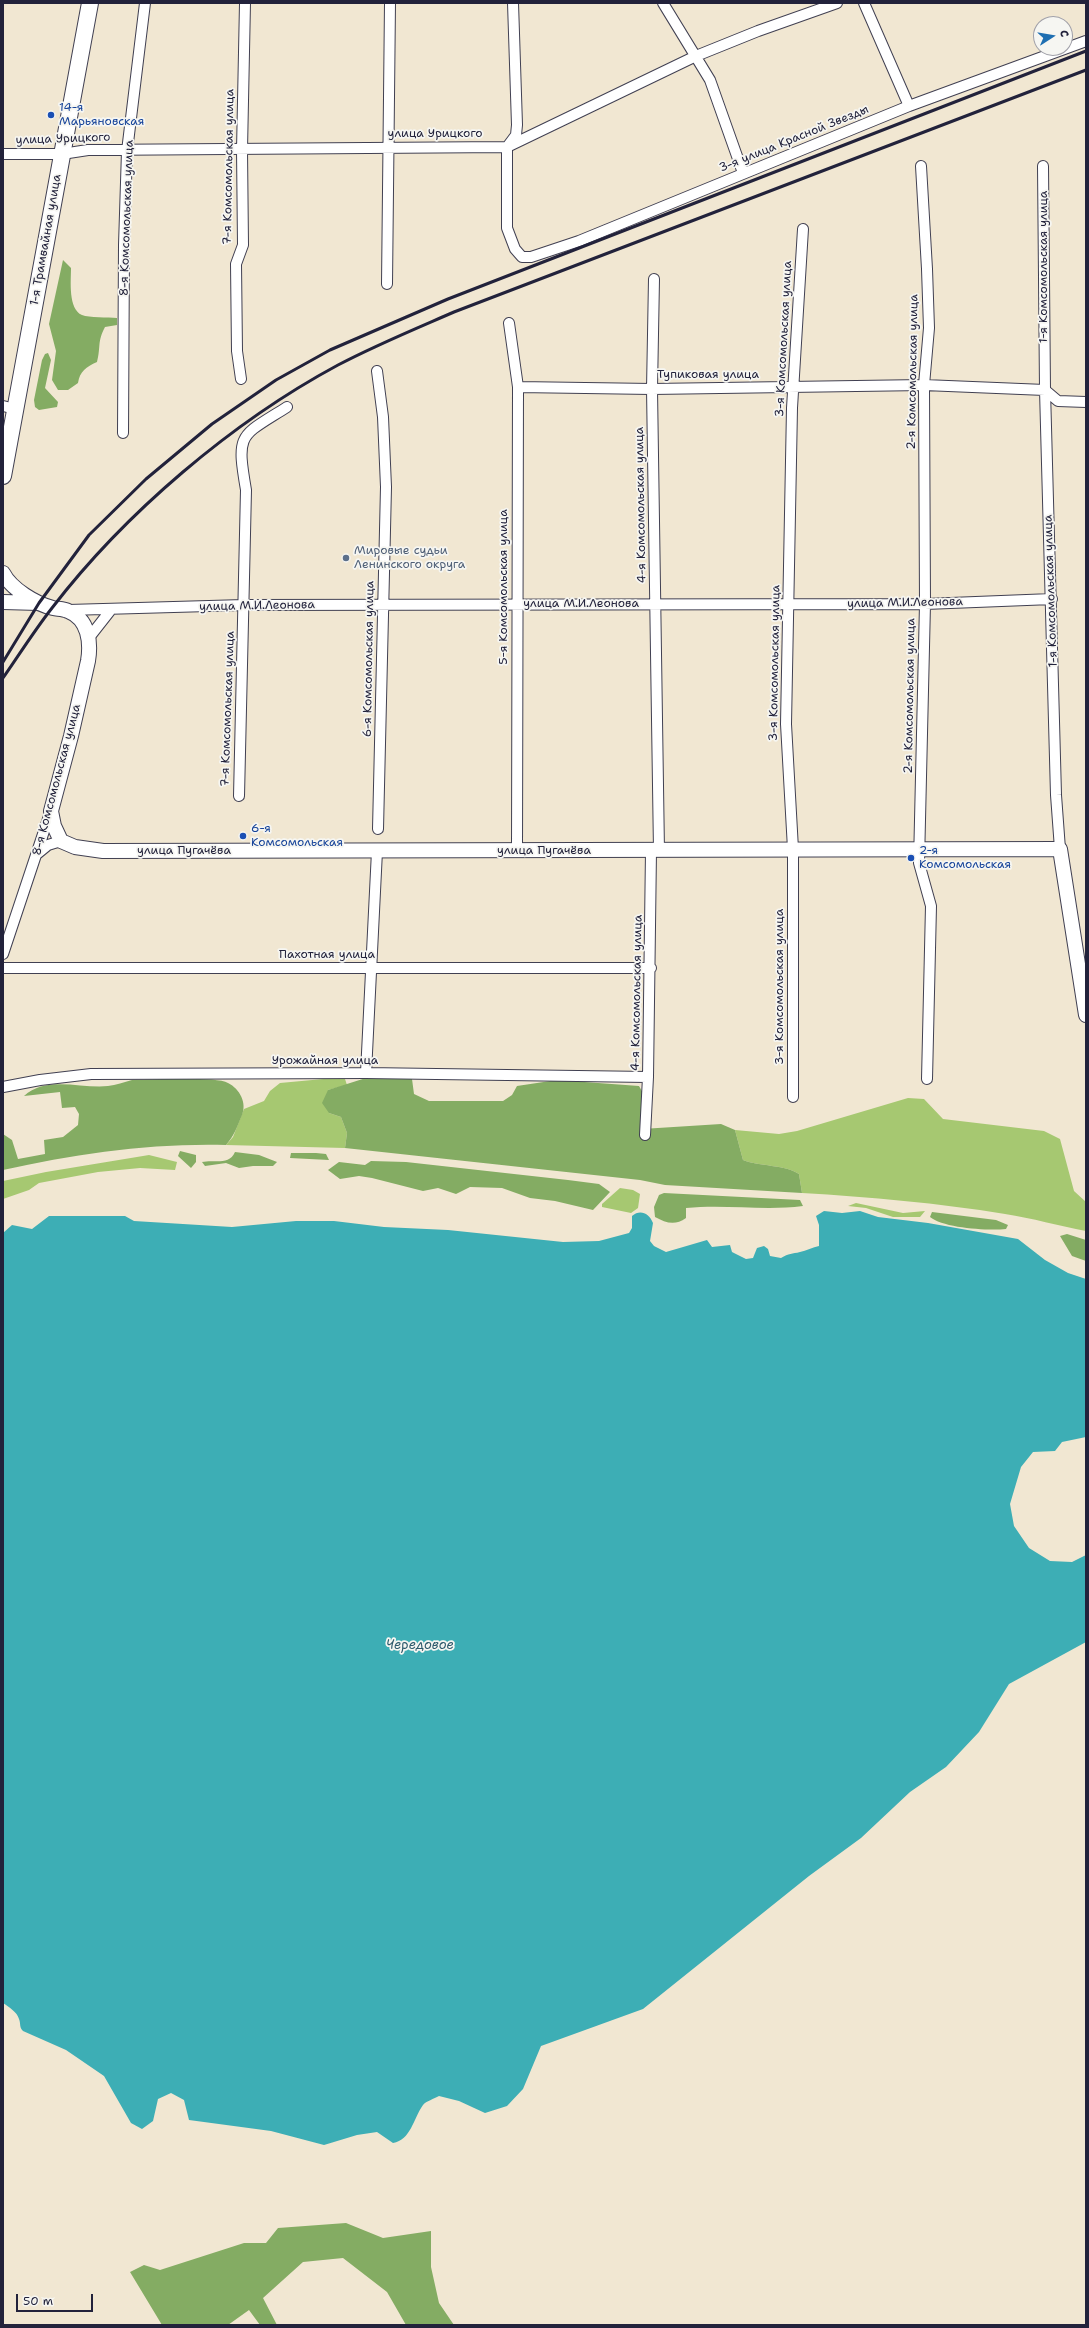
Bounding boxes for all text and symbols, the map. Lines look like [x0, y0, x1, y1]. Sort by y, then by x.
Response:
north arrow [1033, 16, 1073, 56]
text: С [1056, 29, 1072, 38]
street label: 7-я Комсомольская улица [220, 89, 238, 245]
place label: 14-я Марьяновская [59, 101, 144, 129]
street label: 3-я улица Красной Звезды [717, 102, 871, 176]
marker: 14-я Марьяновская [46, 110, 56, 120]
street label: улица Урицкого [388, 127, 482, 141]
street label: улица Урицкого [15, 130, 111, 148]
street label: 8-я Комсомольская улица [117, 140, 137, 296]
street label: 1-я Трамвайная улица [27, 173, 65, 307]
street label: 1-я Комсомольская улица [1037, 191, 1051, 343]
street label: 3-я Комсомольская улица [773, 261, 795, 417]
street label: 2-я Комсомольская улица [904, 294, 922, 450]
street label: Тупиковая улица [657, 368, 759, 382]
street label: 4-я Комсомольская улица [632, 427, 650, 583]
street label: 5-я Комсомольская улица [497, 509, 511, 665]
street label: 1-я Комсомольская улица [1041, 514, 1061, 668]
place label: Мировые судьи Ленинского округа [354, 544, 465, 572]
marker: Мировые судьи Ленинского округа [341, 553, 351, 563]
street label: 6-я Комсомольская улица [360, 581, 378, 737]
street label: 3-я Комсомольская улица [766, 585, 784, 741]
street label: улица М.И.Леонова [847, 595, 963, 611]
street label: улица М.И.Леонова [523, 597, 639, 611]
street label: улица М.И.Леонова [199, 598, 315, 614]
street label: 2-я Комсомольская улица [901, 618, 919, 774]
street label: 7-я Комсомольская улица [218, 631, 238, 787]
street label: 8-я Комсомольская улица [30, 703, 84, 857]
place label: 6-я Комсомольская [251, 822, 343, 850]
marker: 6-я Комсомольская [238, 831, 248, 841]
street label: улица Пугачёва [137, 844, 231, 858]
street label: улица Пугачёва [497, 844, 591, 858]
place label: 2-я Комсомольская [919, 844, 1011, 872]
marker: 2-я Комсомольская [906, 853, 916, 863]
street label: 3-я Комсомольская улица [773, 909, 787, 1065]
street label: 4-я Комсомольская улица [628, 915, 646, 1071]
street label: Пахотная улица [279, 948, 375, 962]
street label: Урожайная улица [272, 1054, 378, 1068]
water label: Чередовое [386, 1638, 454, 1654]
scale bar [18, 2286, 95, 2312]
text: 50 m [23, 2293, 53, 2309]

